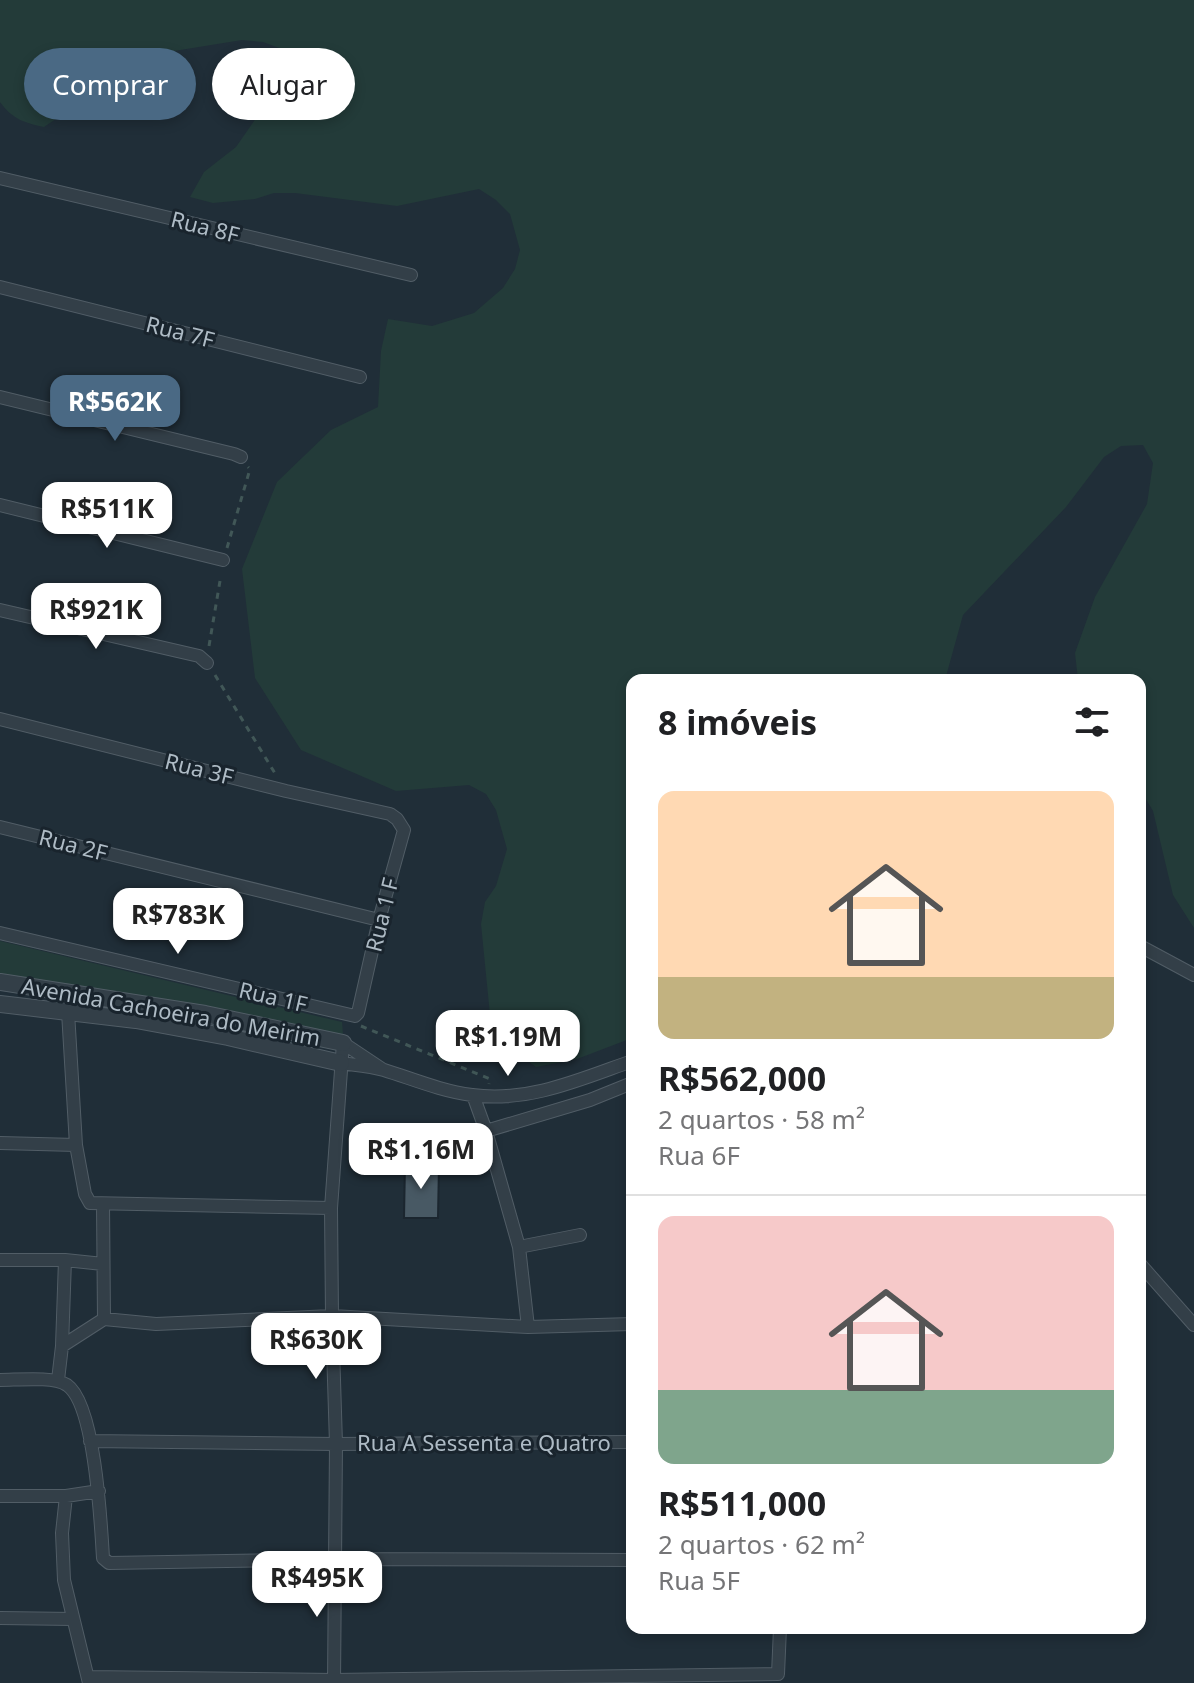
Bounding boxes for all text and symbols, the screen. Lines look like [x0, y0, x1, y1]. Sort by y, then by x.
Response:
chip: Comprar [24, 48, 196, 120]
chip: Alugar [212, 48, 355, 120]
street label: Rua 8F [168, 203, 243, 249]
street label: Rua 7F [143, 308, 218, 354]
pin: R$562K [50, 375, 180, 443]
text: R$562K [68, 383, 162, 419]
pin: R$511K [42, 482, 172, 550]
text: R$511K [60, 490, 154, 526]
pin: R$921K [31, 583, 161, 651]
text: R$921K [49, 591, 143, 627]
text: 8 imóveis [658, 699, 817, 745]
icon: filters [1070, 700, 1114, 744]
street label: Rua 3F [162, 745, 237, 791]
street label: Rua 2F [36, 821, 111, 867]
icon: home [814, 843, 958, 987]
street label: Rua 1 F [357, 875, 405, 955]
pin: R$783K [113, 888, 243, 956]
text: R$783K [131, 896, 225, 932]
street label: Avenida Cachoeira do Meirim [19, 970, 323, 1052]
street label: Rua 1F [236, 974, 310, 1018]
pin: R$1.19M [434, 1010, 582, 1078]
text: R$1.19M [454, 1018, 562, 1054]
text: R$562,000 [658, 1055, 826, 1101]
text: 2 quartos · 58 m² [658, 1101, 865, 1137]
pin: R$1.16M [347, 1123, 495, 1191]
text: R$1.16M [367, 1131, 475, 1167]
text: Rua 6F [658, 1137, 740, 1173]
icon: home [814, 1268, 958, 1412]
pin: R$630K [251, 1313, 381, 1381]
text: R$630K [269, 1321, 363, 1357]
street label: Rua A Sessenta e Quatro [357, 1427, 611, 1457]
text: R$511,000 [658, 1480, 826, 1526]
text: 2 quartos · 62 m² [658, 1526, 865, 1562]
pin: R$495K [252, 1551, 382, 1619]
text: R$495K [270, 1559, 364, 1595]
text: Rua 5F [658, 1562, 740, 1598]

